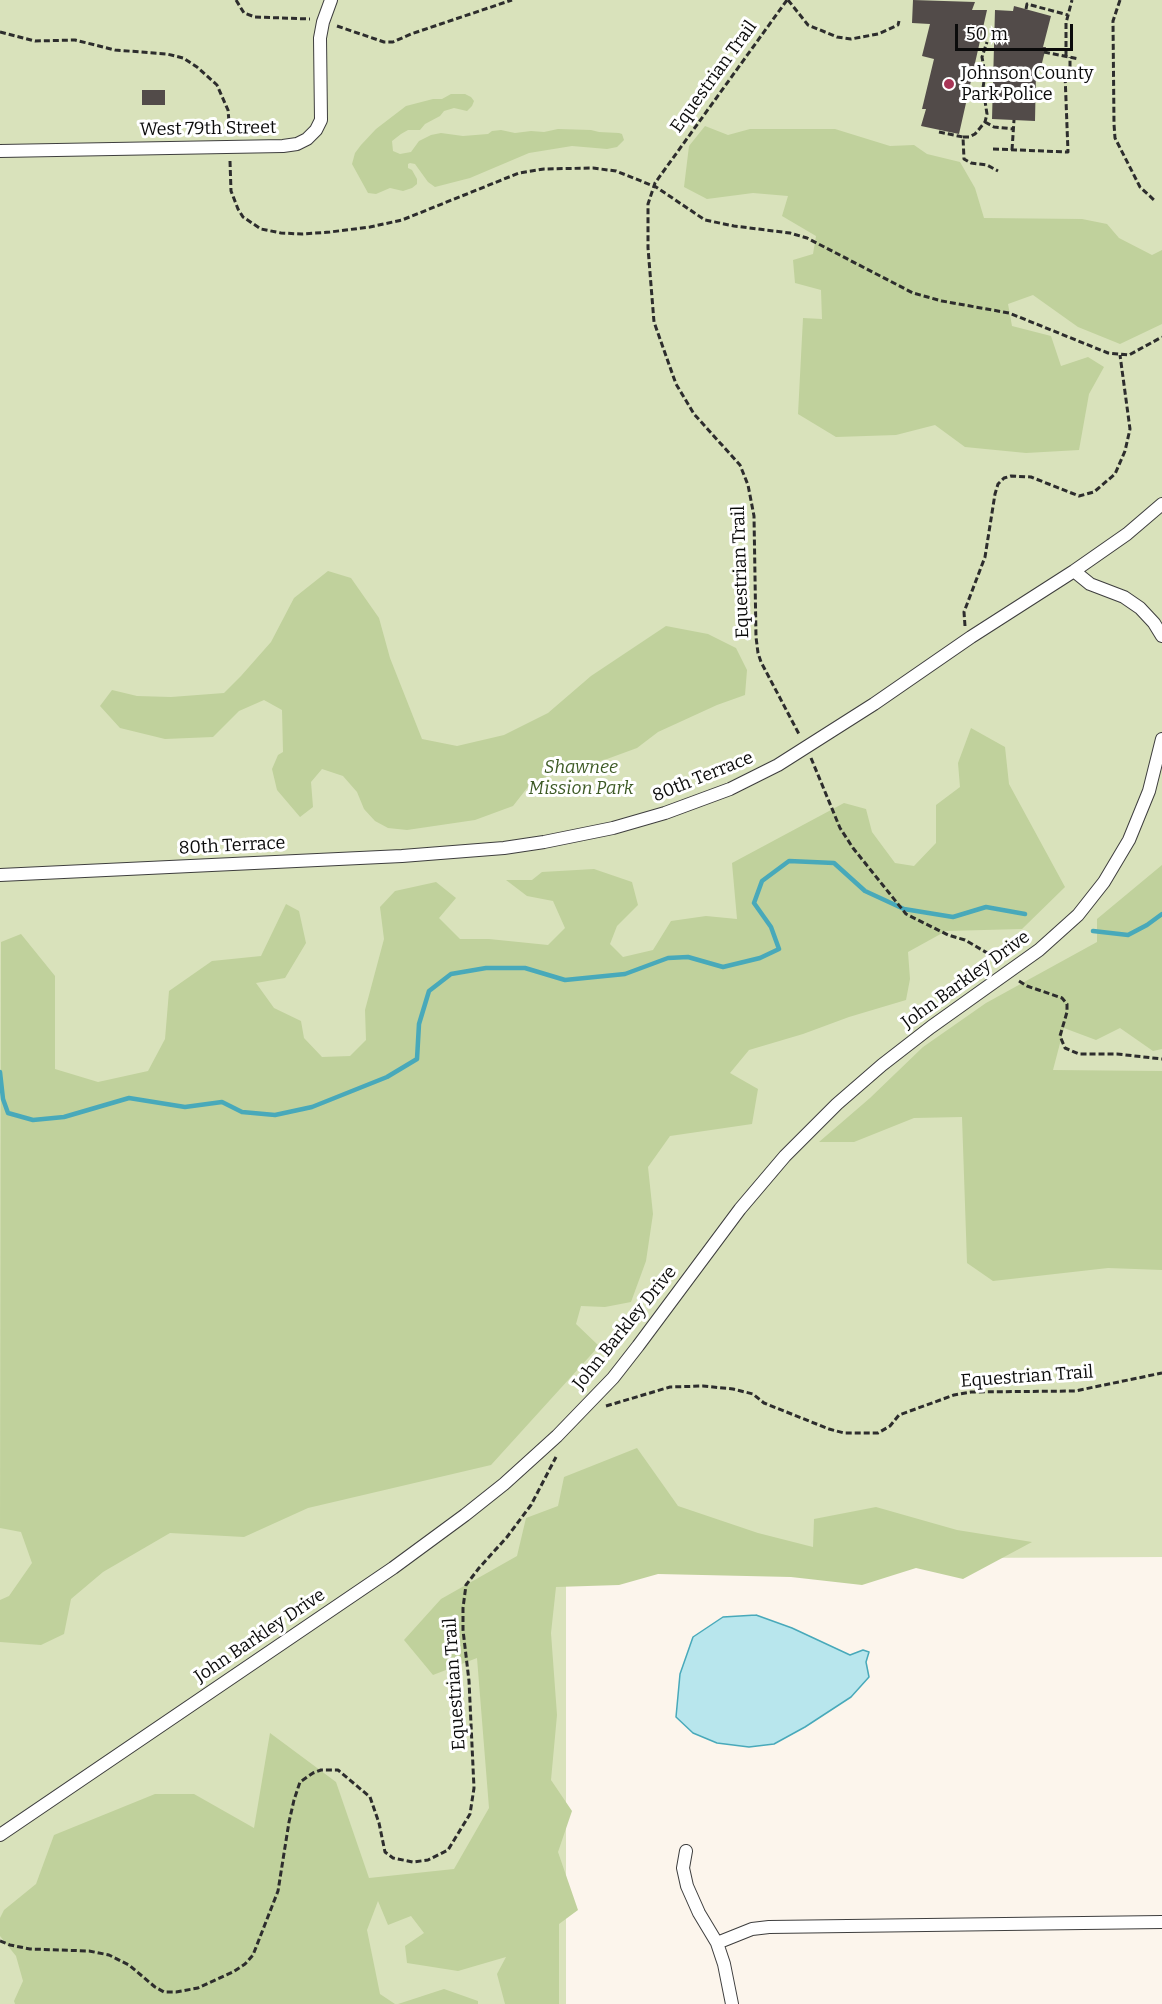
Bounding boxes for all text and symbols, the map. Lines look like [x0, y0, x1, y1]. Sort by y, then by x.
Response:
scale bar [958, 12, 1076, 50]
street label: Equestrian Trail [666, 17, 762, 137]
text: 50 m [966, 23, 1008, 45]
place label: Johnson County Park Police [961, 63, 1093, 106]
marker: Johnson County Park Police [942, 77, 956, 91]
street label: West 79th Street [139, 117, 277, 141]
street label: Equestrian Trail [728, 505, 754, 639]
street label: 80th Terrace [650, 747, 756, 807]
park label: Shawnee Mission Park [529, 757, 633, 800]
street label: 80th Terrace [178, 832, 286, 860]
street label: John Barkley Drive [898, 926, 1034, 1034]
street label: John Barkley Drive [568, 1262, 682, 1394]
street label: Equestrian Trail [960, 1362, 1094, 1392]
street label: John Barkley Drive [191, 1584, 329, 1688]
street label: Equestrian Trail [440, 1617, 470, 1751]

